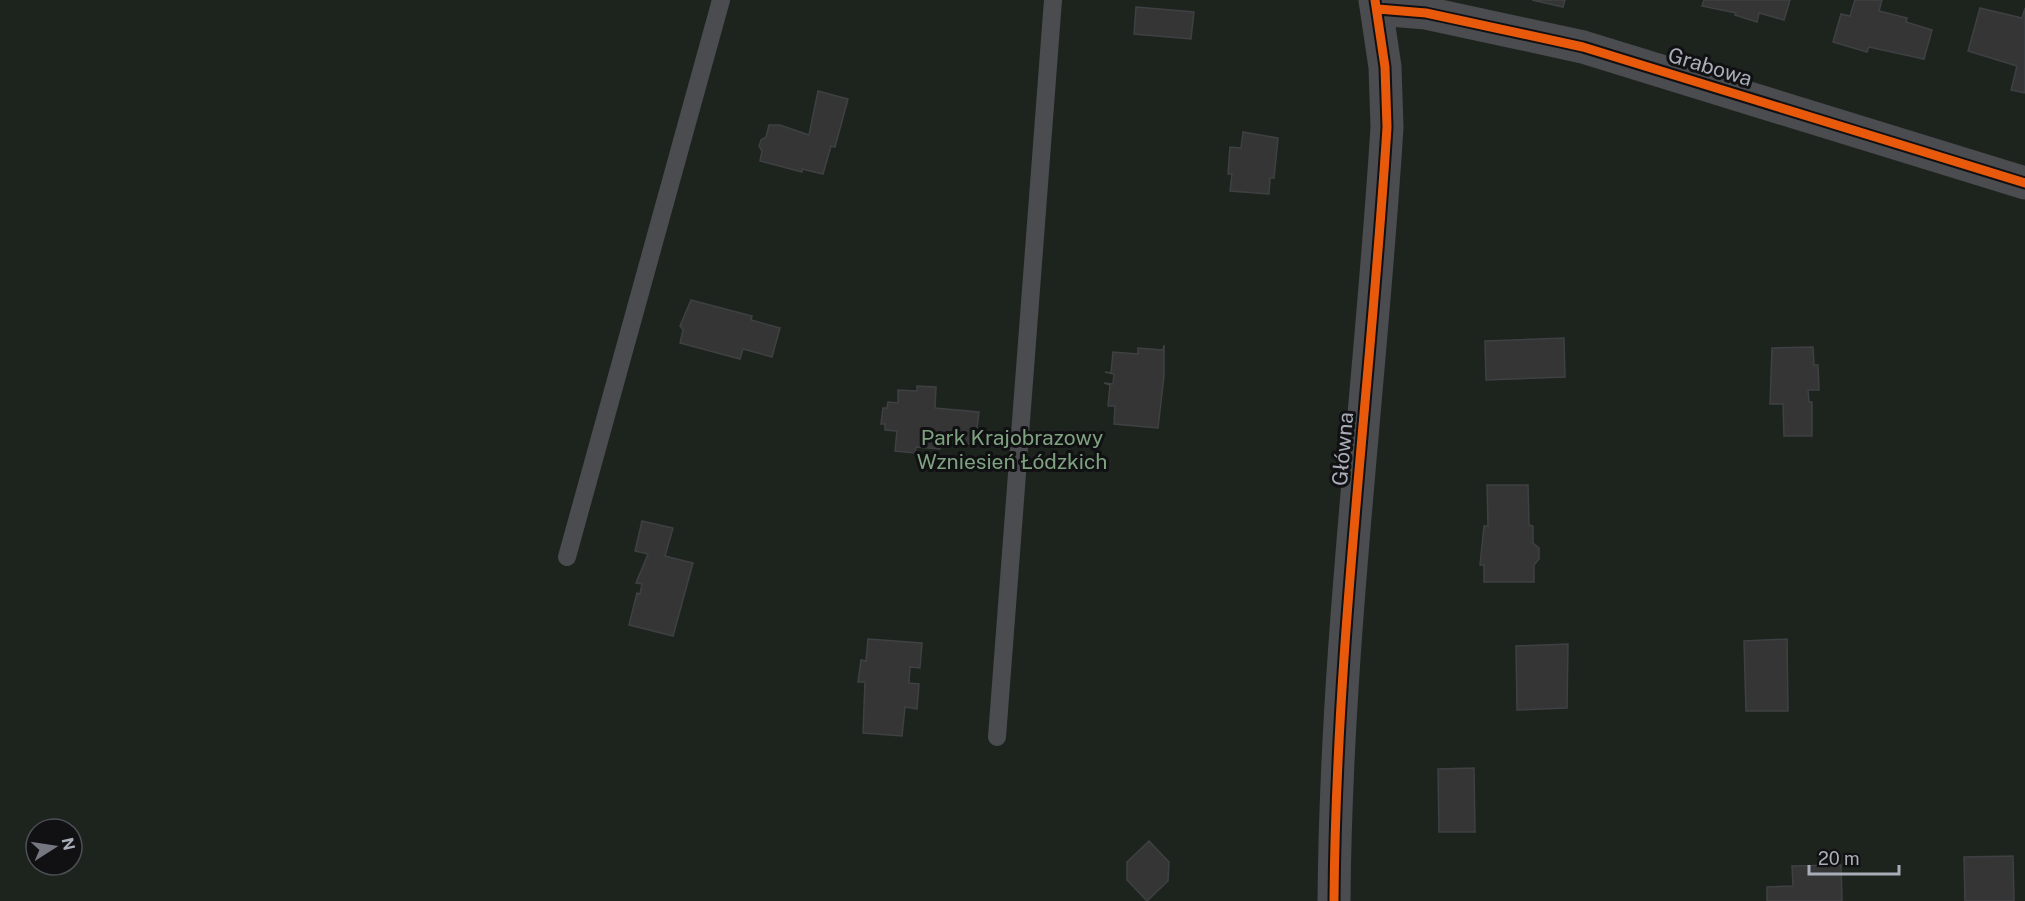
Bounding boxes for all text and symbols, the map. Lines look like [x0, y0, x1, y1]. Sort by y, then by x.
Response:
street label: Grabowa [1665, 42, 1755, 91]
street label: Główna [1327, 411, 1358, 487]
park label: Park Krajobrazowy Wzniesień Łódzkich [917, 425, 1107, 474]
north arrow [24, 817, 84, 877]
text: N [58, 836, 79, 852]
scale bar [1809, 838, 1899, 876]
text: 20 m [1818, 848, 1860, 869]

